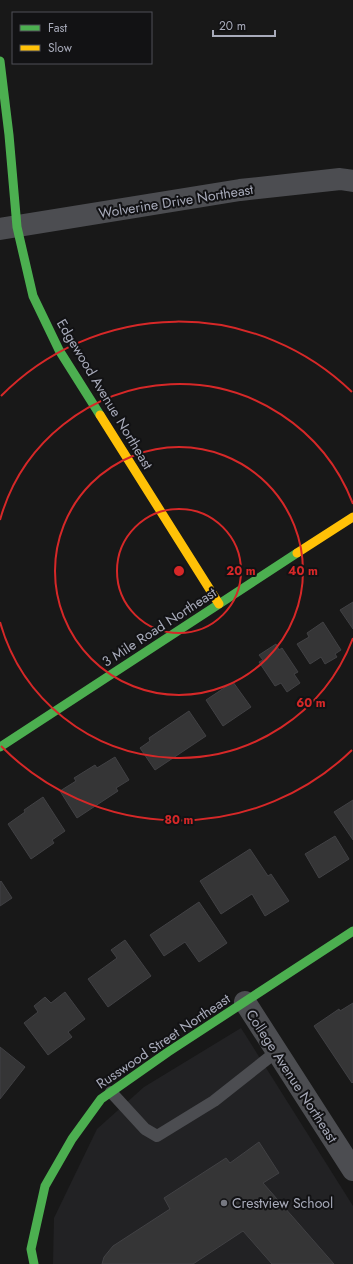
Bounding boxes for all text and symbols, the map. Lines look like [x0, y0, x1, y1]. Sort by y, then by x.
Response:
legend [12, 12, 152, 64]
scale bar [213, 12, 275, 38]
text: 20 m [219, 17, 246, 35]
text: Fast [48, 19, 67, 37]
text: Slow [48, 39, 73, 57]
street label: Wolverine Drive Northeast [97, 179, 255, 223]
street label: Edgewood Avenue Northeast [52, 315, 158, 473]
text: 20 m [226, 562, 256, 580]
text: 40 m [288, 562, 318, 580]
centre of rings [172, 564, 186, 578]
street label: 3 Mile Road Northeast [98, 582, 221, 672]
text: 60 m [296, 694, 326, 712]
text: 80 m [165, 811, 194, 829]
street label: Russwood Street Northeast [92, 988, 235, 1093]
street label: College Avenue Northeast [241, 1006, 343, 1147]
place label: Crestview School [232, 1193, 333, 1213]
marker: Crestview School [219, 1198, 229, 1208]

